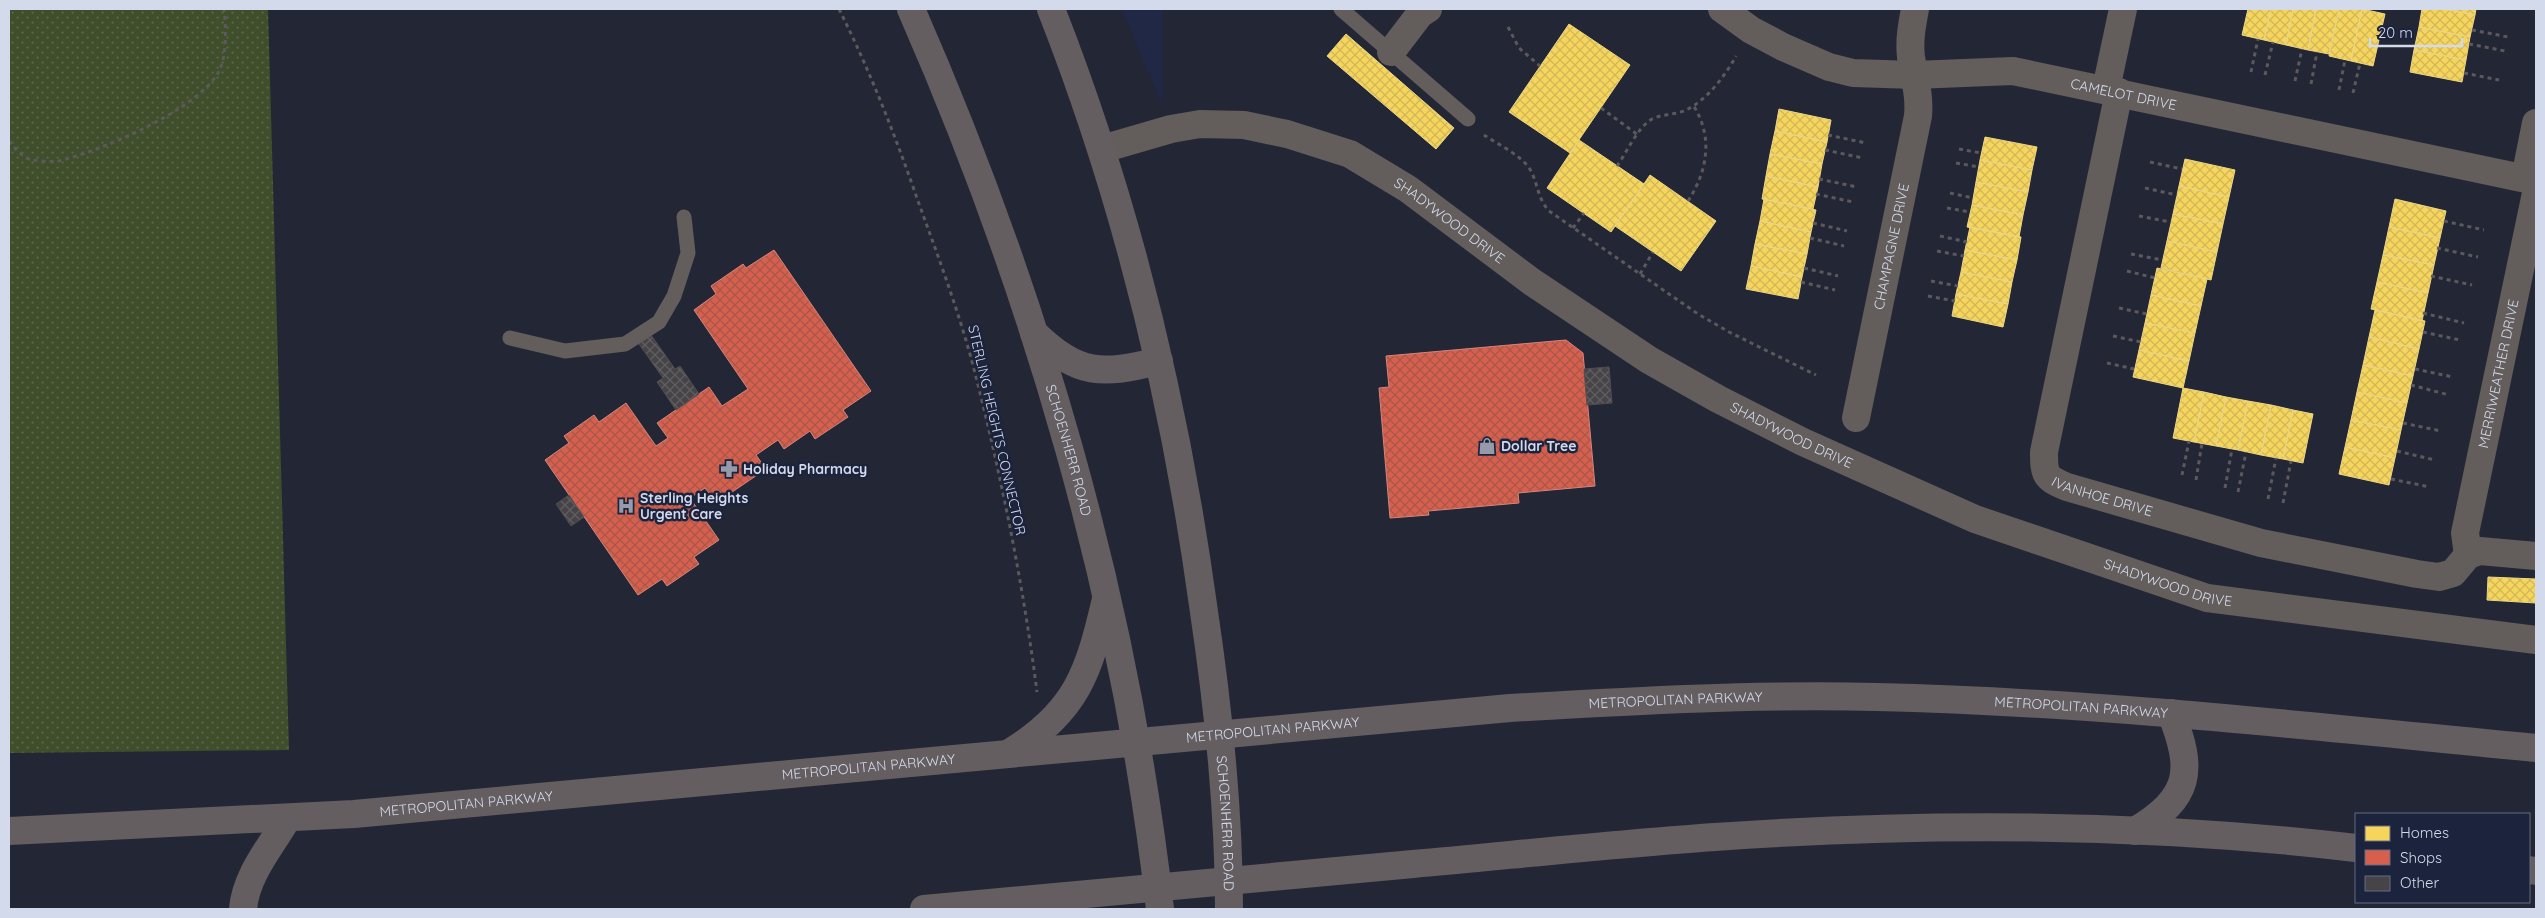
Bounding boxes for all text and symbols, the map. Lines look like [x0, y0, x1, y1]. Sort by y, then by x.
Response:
scale bar [2370, 15, 2462, 47]
text: 20 m [2378, 23, 2413, 42]
street label: CAMELOT DRIVE [2069, 74, 2178, 114]
street label: SHADYWOOD DRIVE [1391, 174, 1508, 267]
street label: CHAMPAGNE DRIVE [1869, 182, 1913, 311]
street label: MERRIWEATHER DRIVE [2474, 298, 2523, 450]
street label: STERLING HEIGHTS CONNECTOR [964, 323, 1030, 537]
street label: SCHOENHERR ROAD [1042, 382, 1096, 518]
street label: SHADYWOOD DRIVE [1728, 398, 1856, 472]
shop icon: Dollar Tree [1477, 436, 1497, 456]
place label: Dollar Tree [1501, 437, 1576, 455]
pharmacy icon: Holiday Pharmacy [719, 459, 739, 479]
place label: Holiday Pharmacy [743, 460, 867, 478]
street label: IVANHOE DRIVE [2048, 472, 2155, 520]
place label: Sterling Heights Urgent Care [640, 489, 748, 523]
hospital icon: Sterling Heights Urgent Care [616, 496, 636, 516]
street label: SHADYWOOD DRIVE [2101, 554, 2233, 610]
street label: METROPOLITAN PARKWAY [1588, 688, 1763, 713]
street label: METROPOLITAN PARKWAY [1994, 692, 2169, 722]
street label: METROPOLITAN PARKWAY [1185, 713, 1360, 747]
street label: METROPOLITAN PARKWAY [781, 750, 956, 784]
street label: SCHOENHERR ROAD [1213, 755, 1238, 891]
street label: METROPOLITAN PARKWAY [379, 787, 554, 821]
legend [2355, 813, 2530, 903]
text: Homes [2400, 823, 2449, 842]
text: Shops [2400, 848, 2442, 867]
text: Other [2400, 873, 2440, 892]

